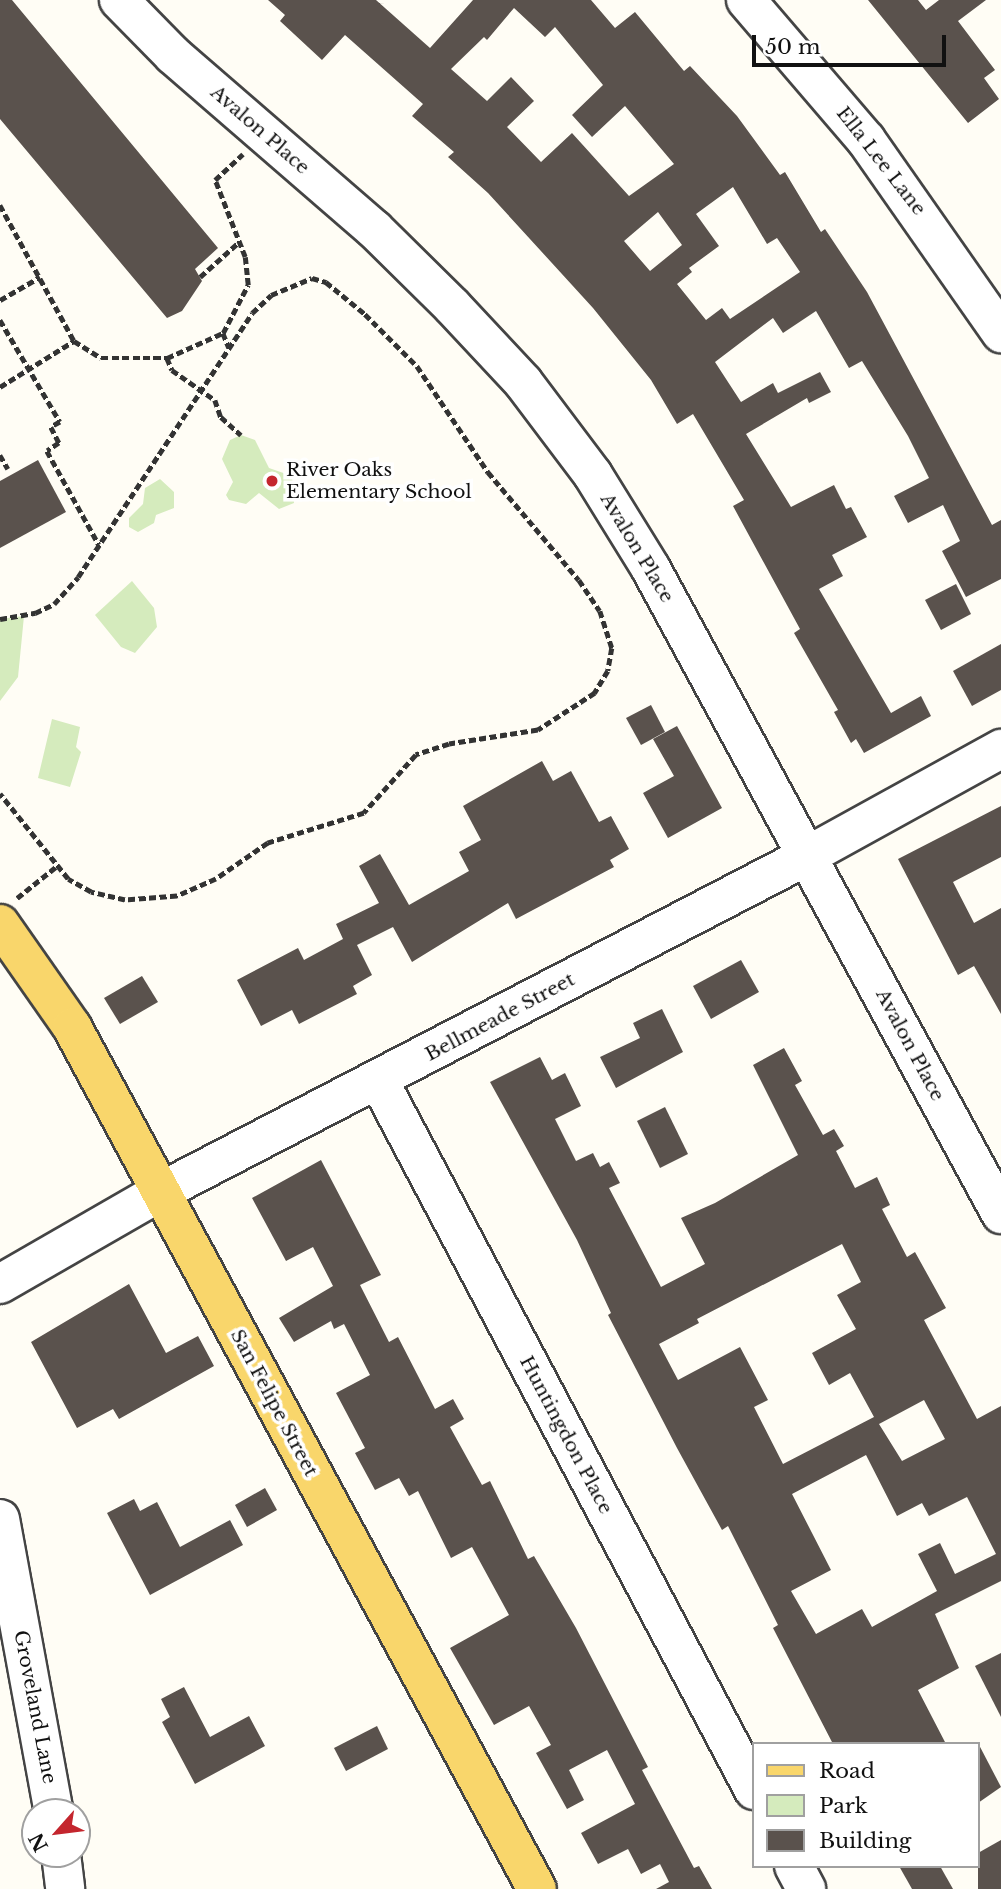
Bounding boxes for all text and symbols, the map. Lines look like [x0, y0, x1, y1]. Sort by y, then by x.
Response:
scale bar [756, 21, 950, 65]
text: 50 m [765, 34, 820, 60]
street label: Avalon Place [206, 81, 314, 179]
street label: Ella Lee Lane [832, 102, 930, 220]
place label: River Oaks Elementary School [286, 459, 472, 503]
marker: River Oaks Elementary School [264, 473, 280, 489]
street label: Avalon Place [595, 489, 679, 607]
street label: Bellmeade Street [421, 968, 579, 1066]
street label: Avalon Place [871, 985, 949, 1105]
street label: San Felipe Street [226, 1326, 322, 1480]
street label: Huntingdon Place [515, 1352, 617, 1518]
street label: Groveland Lane [9, 1628, 61, 1786]
legend [752, 1742, 980, 1868]
text: Road [819, 1758, 875, 1784]
text: Park [819, 1793, 868, 1819]
north arrow [21, 1798, 91, 1868]
text: Building [819, 1828, 911, 1854]
text: N [24, 1829, 53, 1855]

